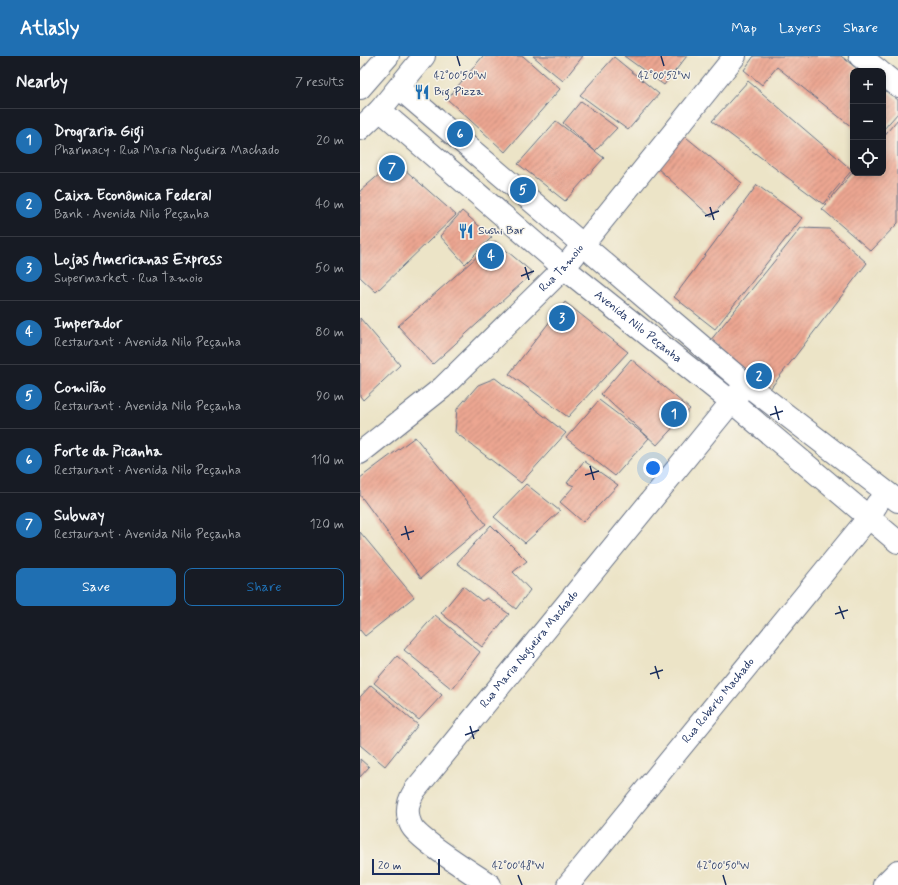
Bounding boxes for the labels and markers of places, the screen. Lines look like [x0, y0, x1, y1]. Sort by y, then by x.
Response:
restaurant icon: Big Pizza [413, 83, 431, 101]
place label: Big Pizza [434, 84, 484, 101]
pin: 6 [447, 119, 473, 149]
pin: 7 [379, 153, 405, 183]
pin: 5 [510, 175, 536, 205]
restaurant icon: Sushi Bar [457, 222, 475, 240]
place label: Sushi Bar [478, 223, 525, 239]
pin: 4 [478, 241, 504, 271]
pin: 3 [549, 303, 575, 333]
pin: 2 [746, 361, 772, 391]
pin: 1 [661, 399, 687, 429]

